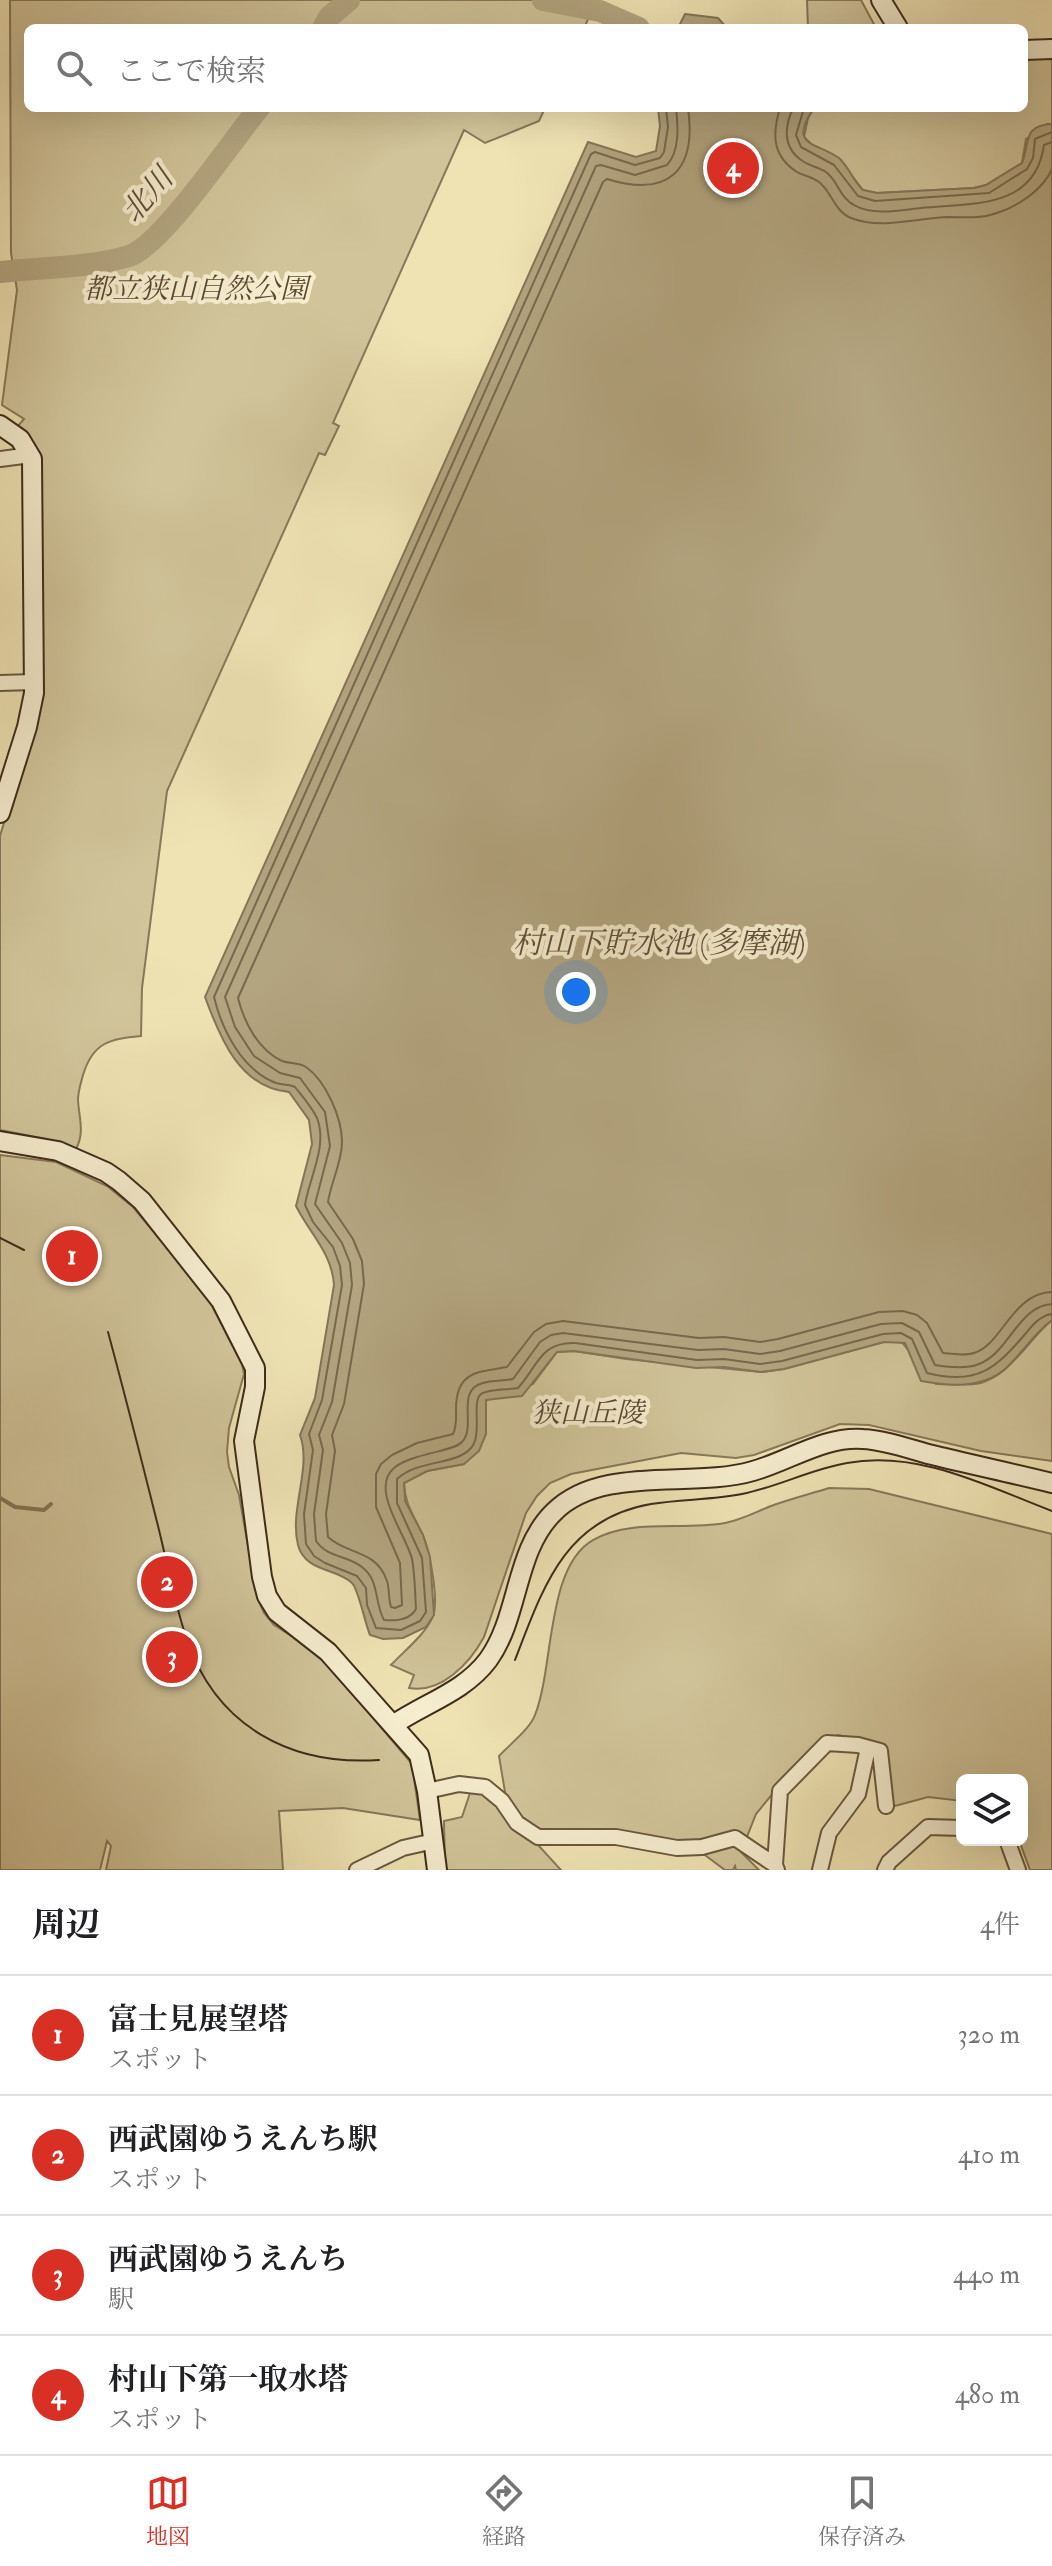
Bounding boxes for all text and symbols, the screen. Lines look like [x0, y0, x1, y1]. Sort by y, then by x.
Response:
search box [24, 24, 1028, 112]
icon: search [52, 46, 96, 90]
text: ここで検索 [116, 53, 266, 90]
pin: 4 [707, 138, 759, 198]
water label: 北川 [114, 158, 183, 230]
park label: 都立狭山自然公園 [84, 272, 312, 307]
water label: 村山下貯水池 (多摩湖) [513, 925, 805, 962]
your location [556, 972, 596, 1012]
pin: 1 [46, 1226, 98, 1286]
park label: 狭山丘陵 [532, 1396, 647, 1431]
pin: 2 [141, 1552, 193, 1612]
pin: 3 [146, 1627, 198, 1687]
map controls [956, 1774, 1028, 1846]
button: layers [956, 1774, 1028, 1846]
text: 周辺 [32, 1904, 100, 1947]
text: 4件 [980, 1909, 1020, 1941]
text: 富士見展望塔 [108, 2001, 288, 2038]
text: 1 [53, 2019, 63, 2051]
text: 320 m [958, 2019, 1020, 2051]
text: スポット [108, 2044, 212, 2076]
text: 西武園ゆうえんち駅 [108, 2121, 378, 2158]
text: 2 [51, 2139, 65, 2171]
text: 410 m [958, 2139, 1020, 2171]
text: スポット [108, 2164, 212, 2196]
text: 西武園ゆうえんち [108, 2241, 348, 2278]
text: 3 [53, 2259, 63, 2291]
text: 440 m [953, 2259, 1020, 2291]
text: 駅 [108, 2284, 134, 2316]
text: 村山下第一取水塔 [108, 2361, 348, 2398]
text: 4 [51, 2379, 65, 2411]
text: 480 m [955, 2379, 1020, 2411]
text: スポット [108, 2404, 212, 2436]
tab: 地図 [146, 2471, 190, 2551]
tab: 経路 [482, 2471, 526, 2551]
tab: 保存済み [818, 2471, 906, 2551]

